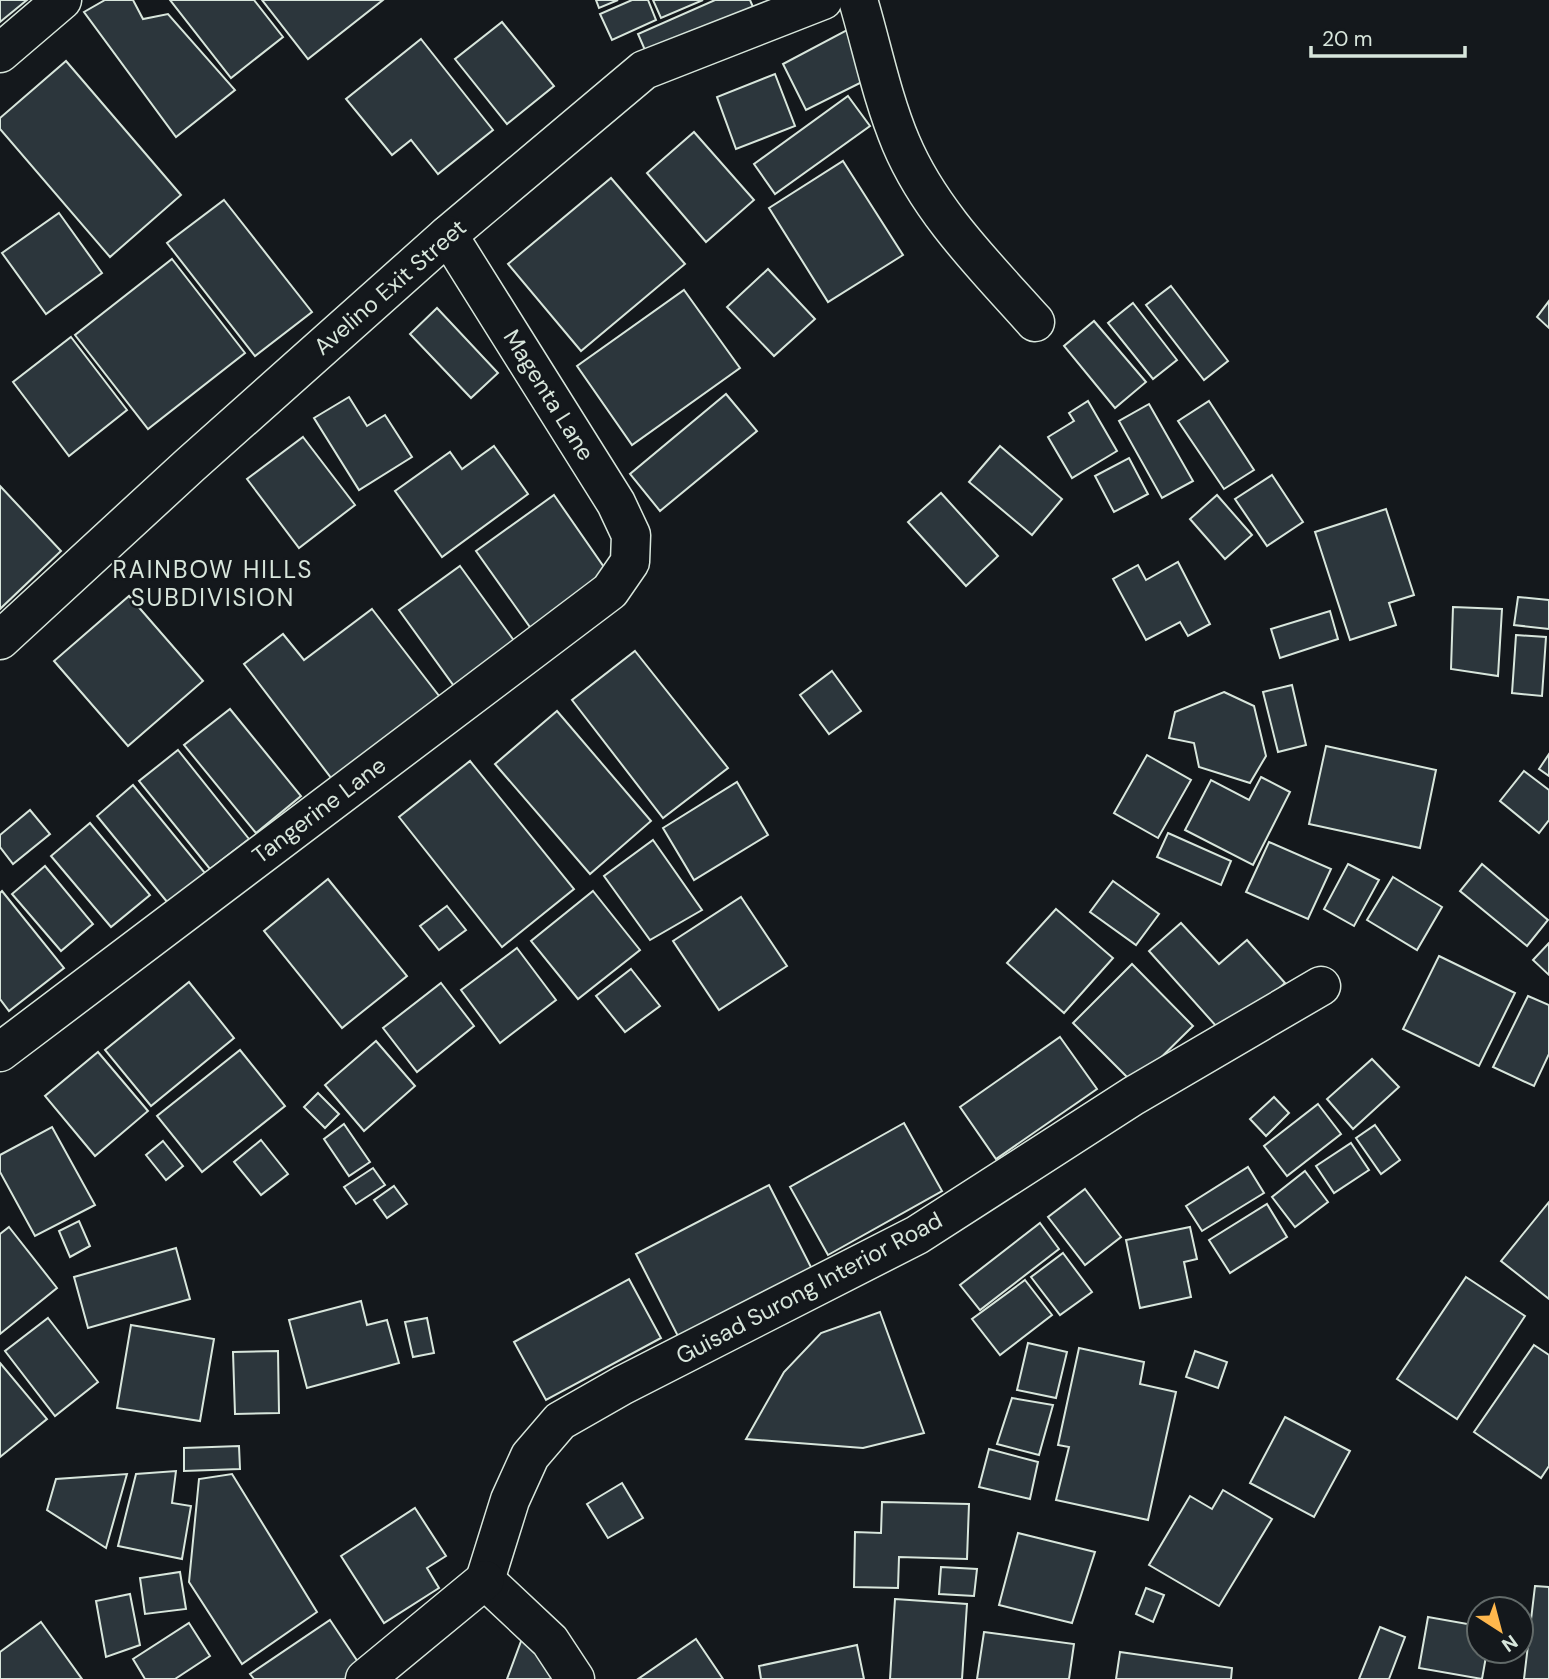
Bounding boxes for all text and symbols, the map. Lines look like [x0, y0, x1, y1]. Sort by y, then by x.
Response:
scale bar [1311, 14, 1465, 58]
text: 20 m [1322, 25, 1373, 53]
street label: Avelino Exit Street [307, 213, 473, 361]
street label: Magenta Lane [497, 324, 601, 466]
district label: RAINBOW HILLS SUBDIVISION [113, 554, 313, 613]
street label: Tangerine Lane [246, 750, 392, 870]
street label: Guisad Surong Interior Road [671, 1205, 947, 1371]
north arrow [1465, 1595, 1535, 1665]
text: N [1497, 1629, 1523, 1658]

